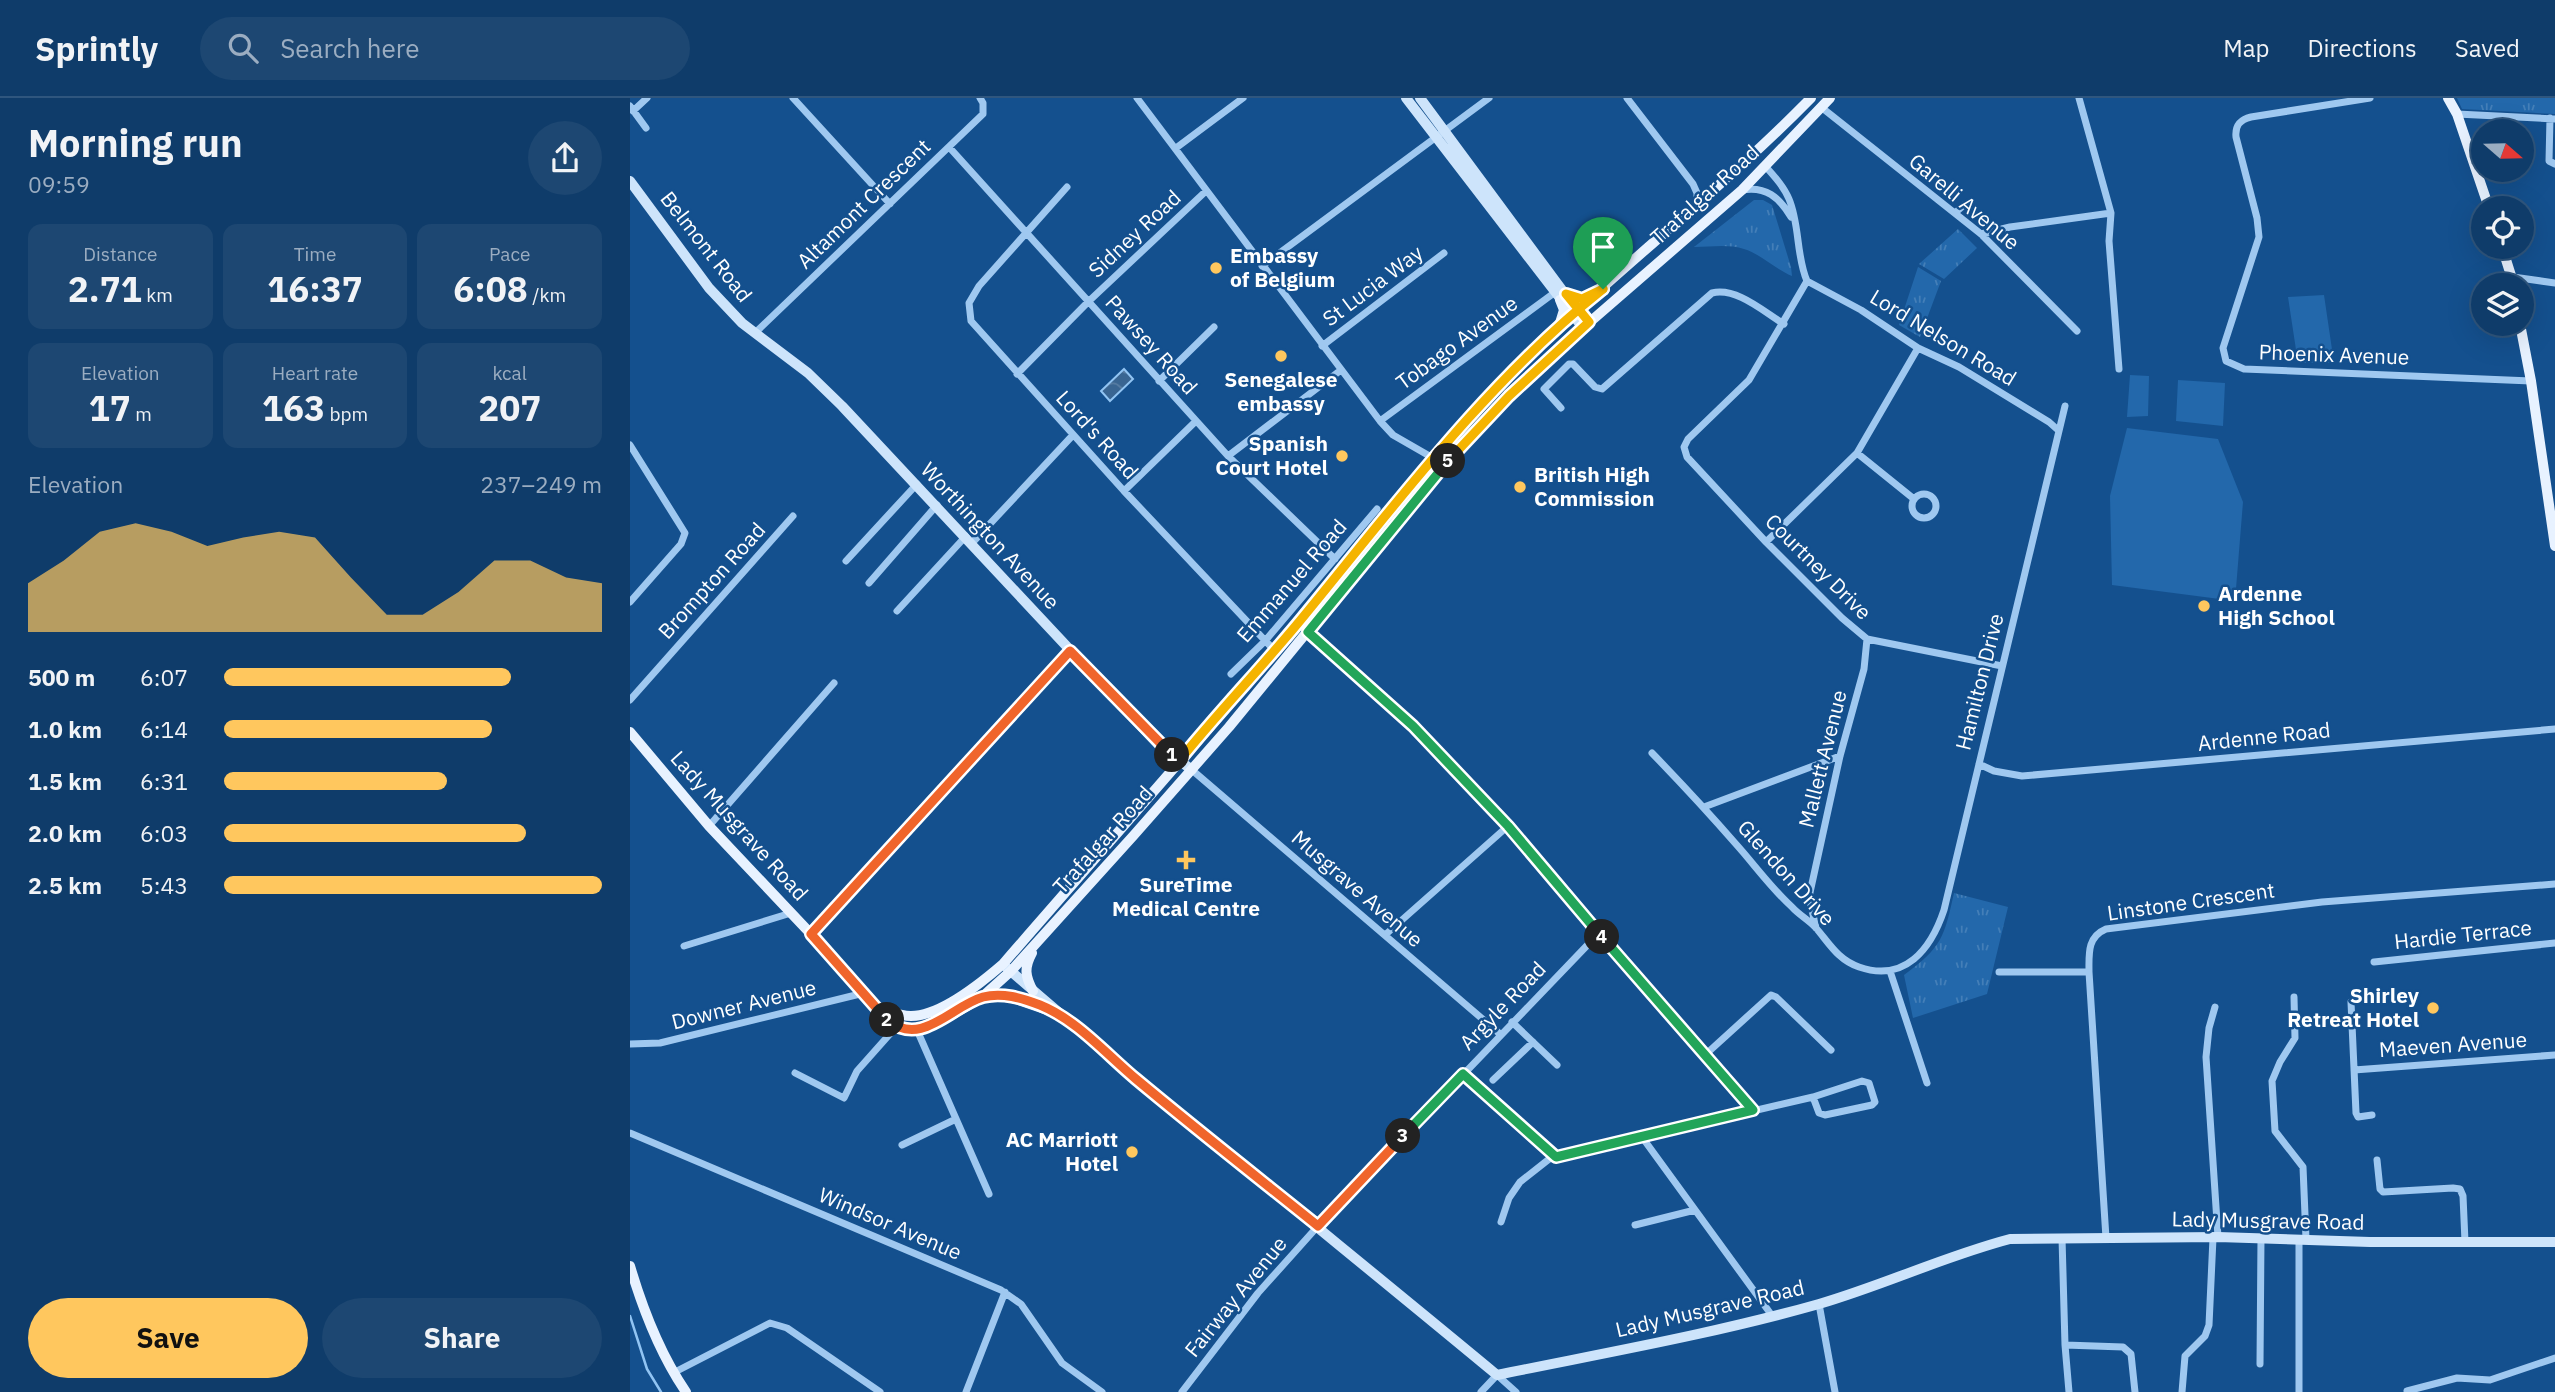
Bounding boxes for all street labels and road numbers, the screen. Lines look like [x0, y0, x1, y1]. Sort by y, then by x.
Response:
street label: Altamont Crescent [790, 132, 936, 274]
street label: Trafalgar Road [1644, 138, 1765, 250]
street label: Garelli Avenue [1903, 147, 2026, 256]
street label: Sidney Road [1082, 183, 1187, 283]
street label: Belmont Road [655, 185, 759, 308]
street label: St Lucia Way [1317, 238, 1429, 332]
street label: Lord Nelson Road [1865, 282, 2022, 392]
street label: Pawsey Road [1099, 288, 1204, 400]
street label: Tobago Avenue [1390, 289, 1523, 396]
street label: Phoenix Avenue [2258, 337, 2410, 371]
street label: Lord's Road [1050, 384, 1145, 485]
street label: Worthington Avenue [915, 456, 1066, 615]
street label: Courtney Drive [1760, 507, 1878, 625]
street label: Emmanuel Road [1230, 513, 1352, 648]
street label: Brompton Road [651, 516, 771, 645]
street label: Hamilton Drive [1949, 610, 2010, 753]
street label: Mallett Avenue [1791, 687, 1853, 830]
street label: Ardenne Road [2196, 715, 2332, 757]
street label: Lady Musgrave Road [665, 744, 815, 906]
street label: Trafalgar Road [1046, 779, 1158, 900]
street label: Glendon Drive [1732, 813, 1842, 931]
street label: Musgrave Avenue [1286, 823, 1429, 953]
street label: Linstone Crescent [2105, 875, 2276, 927]
street label: Hardie Terrace [2393, 913, 2533, 955]
street label: Argyle Road [1453, 955, 1552, 1056]
street label: Downer Avenue [669, 973, 819, 1036]
street label: Maeven Avenue [2378, 1025, 2528, 1063]
street label: Windsor Avenue [815, 1180, 966, 1266]
street label: Lady Musgrave Road [2171, 1204, 2365, 1236]
street label: Fairway Avenue [1178, 1230, 1293, 1363]
street label: Lady Musgrave Road [1613, 1273, 1807, 1343]

